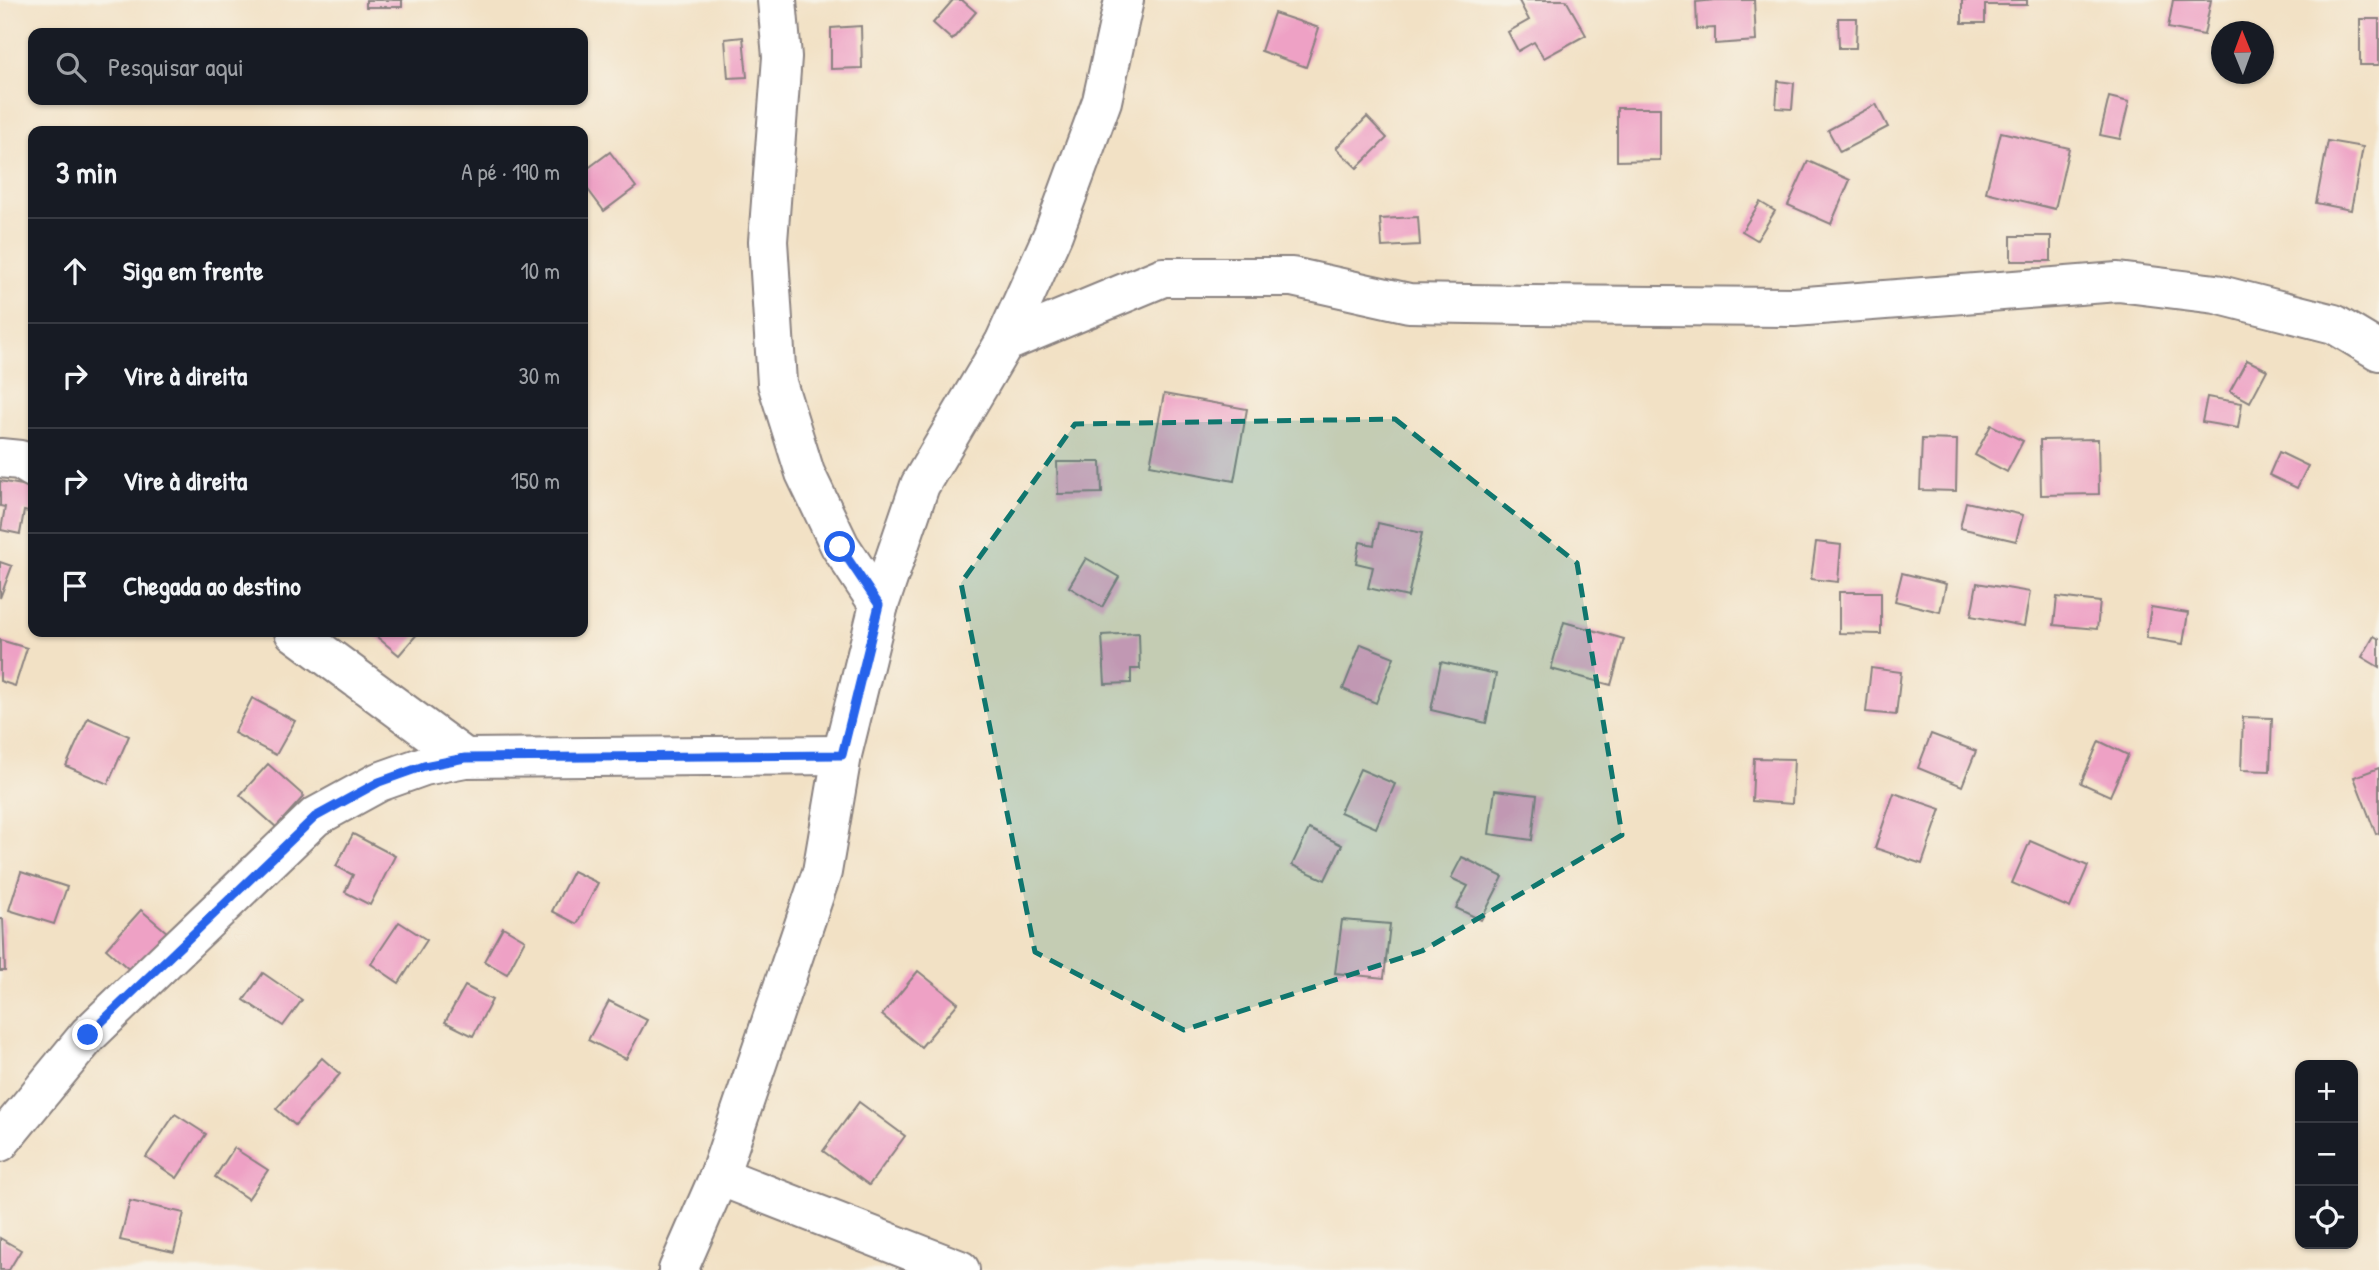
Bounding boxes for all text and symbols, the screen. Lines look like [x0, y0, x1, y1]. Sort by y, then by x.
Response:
north arrow [2211, 21, 2274, 84]
search box [28, 28, 588, 105]
icon: search [52, 48, 90, 86]
text: Pesquisar aqui [108, 49, 244, 84]
text: 3 min [56, 152, 117, 192]
text: A pé · 190 m [461, 156, 560, 187]
icon: ahead [56, 252, 94, 290]
text: Siga em frente [123, 253, 263, 288]
text: 10 m [520, 255, 560, 286]
icon: right [56, 357, 94, 395]
text: Vire à direita [123, 358, 247, 393]
text: 30 m [518, 360, 560, 391]
icon: right [56, 462, 94, 500]
text: Vire à direita [123, 463, 247, 498]
text: 150 m [511, 465, 560, 496]
route start [824, 531, 855, 562]
icon: arrive [56, 567, 94, 605]
text: Chegada ao destino [123, 568, 301, 603]
route end [72, 1019, 103, 1050]
map controls [2295, 1060, 2358, 1249]
button: + [2295, 1060, 2358, 1123]
button: − [2295, 1123, 2358, 1186]
button: locate [2295, 1186, 2358, 1249]

